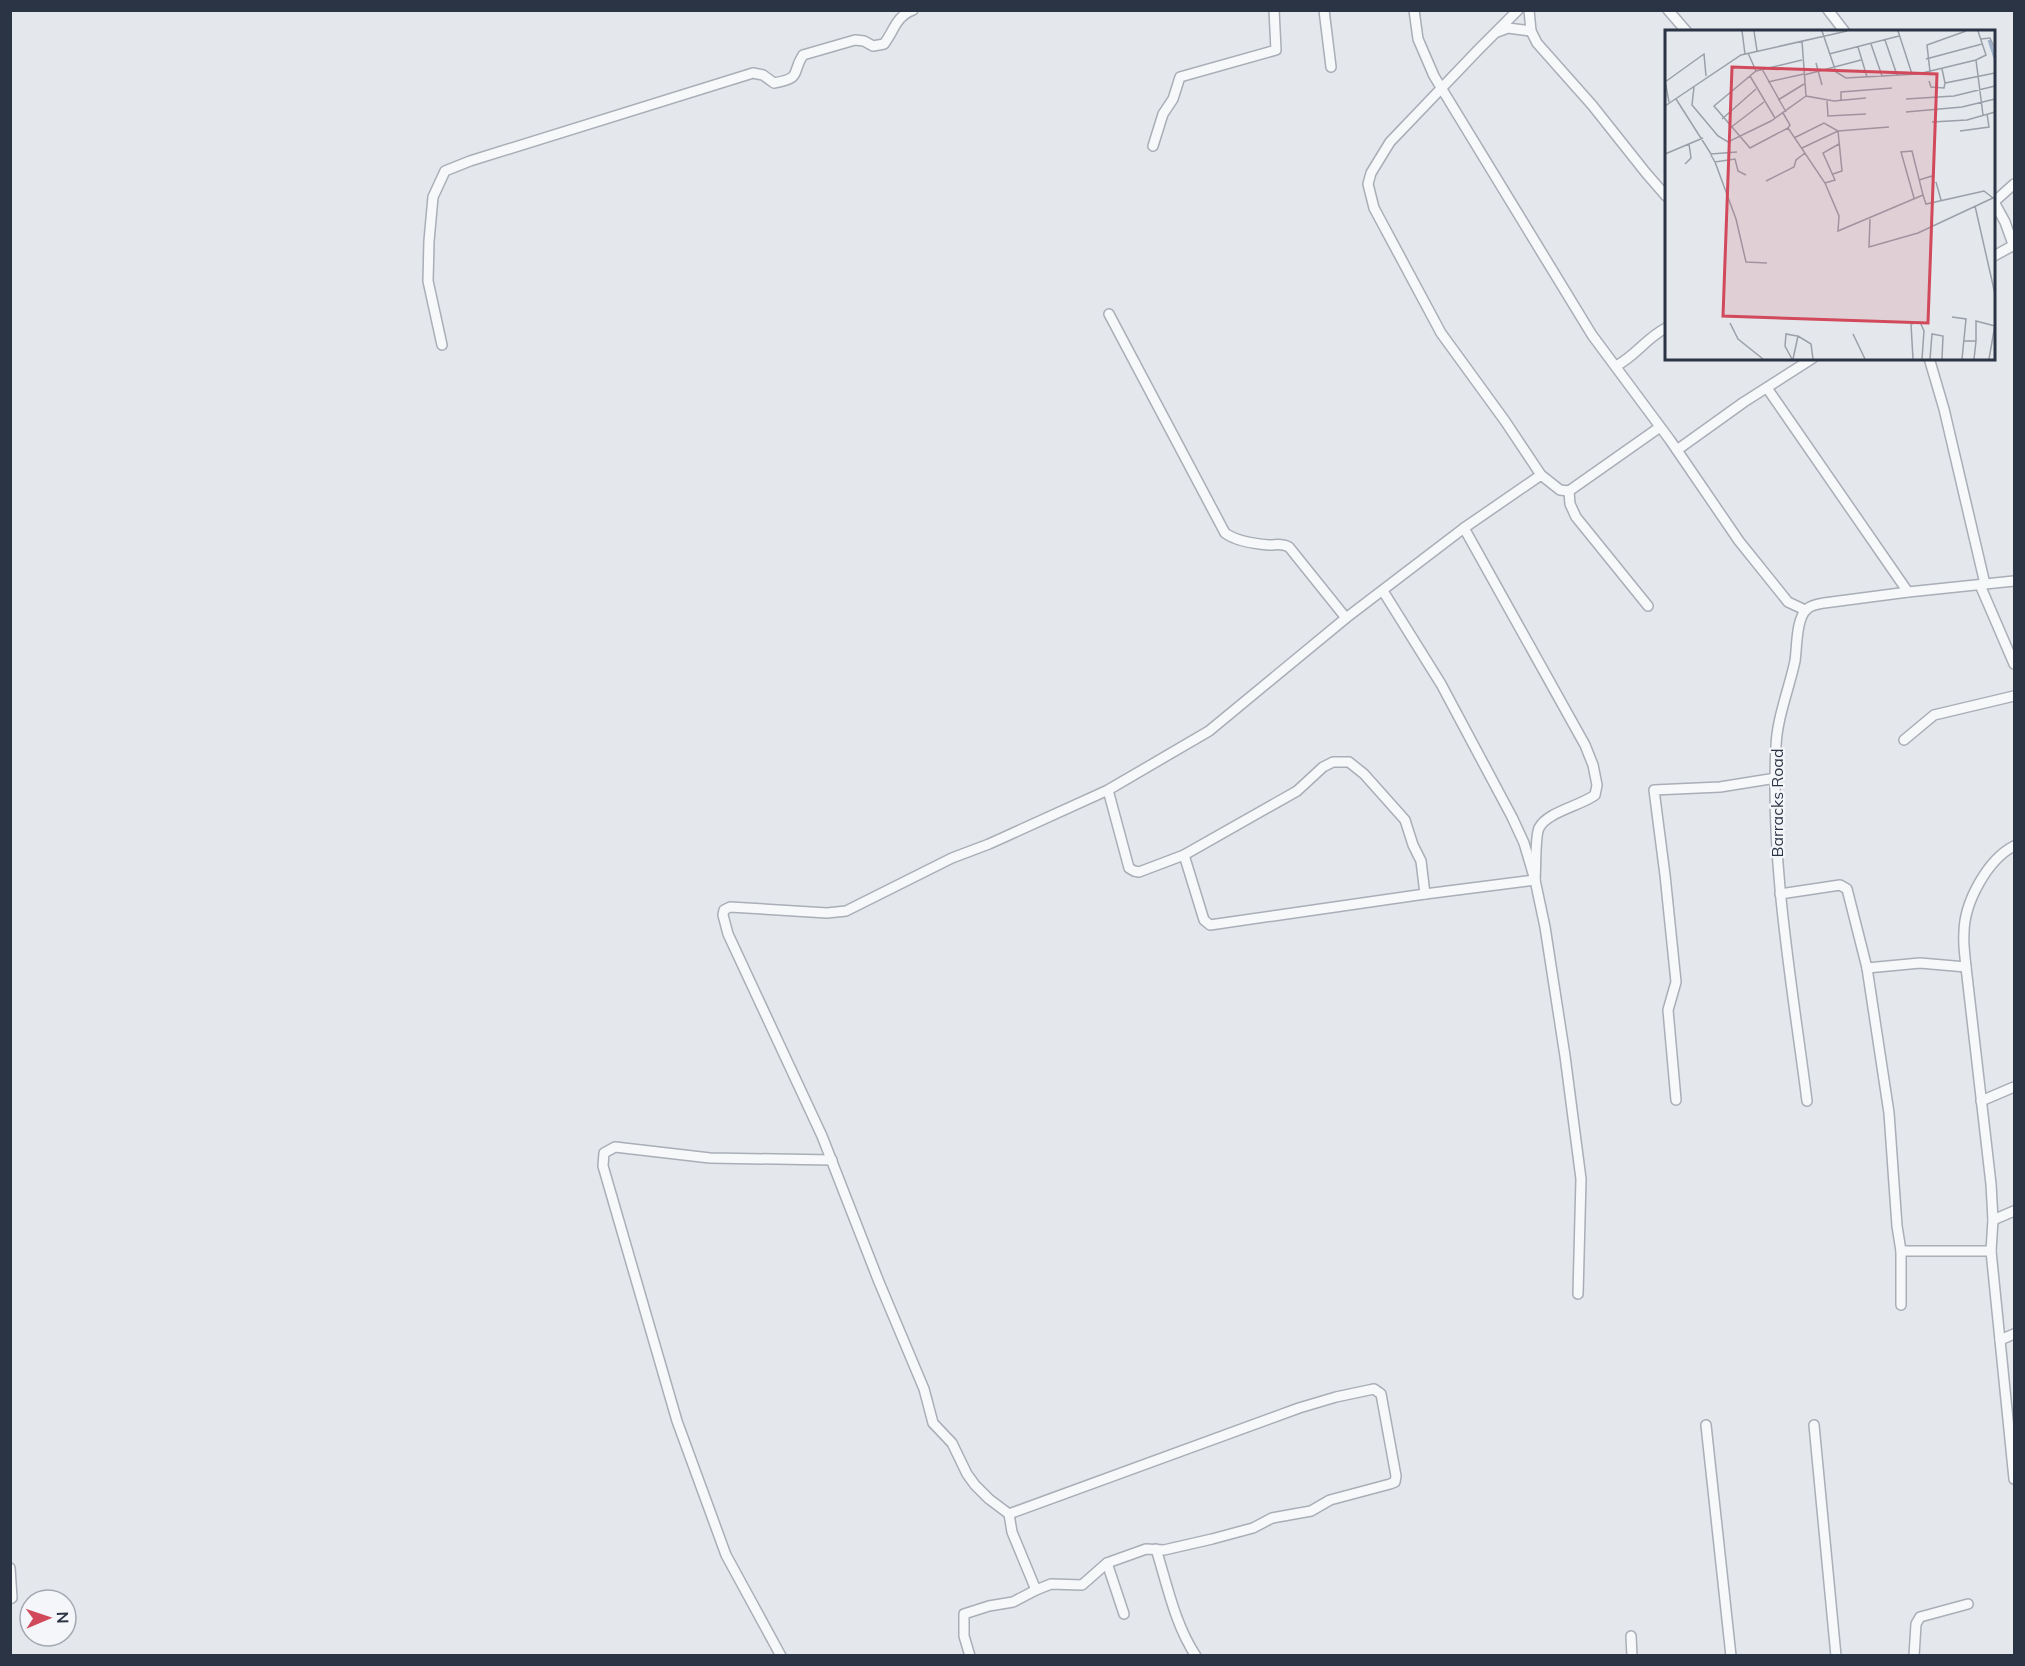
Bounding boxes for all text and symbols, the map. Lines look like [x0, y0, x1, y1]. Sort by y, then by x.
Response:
inset map [1665, 30, 1995, 360]
street label: Barracks Road [1767, 749, 1787, 857]
north arrow [18, 1588, 78, 1648]
text: N [53, 1611, 73, 1624]

